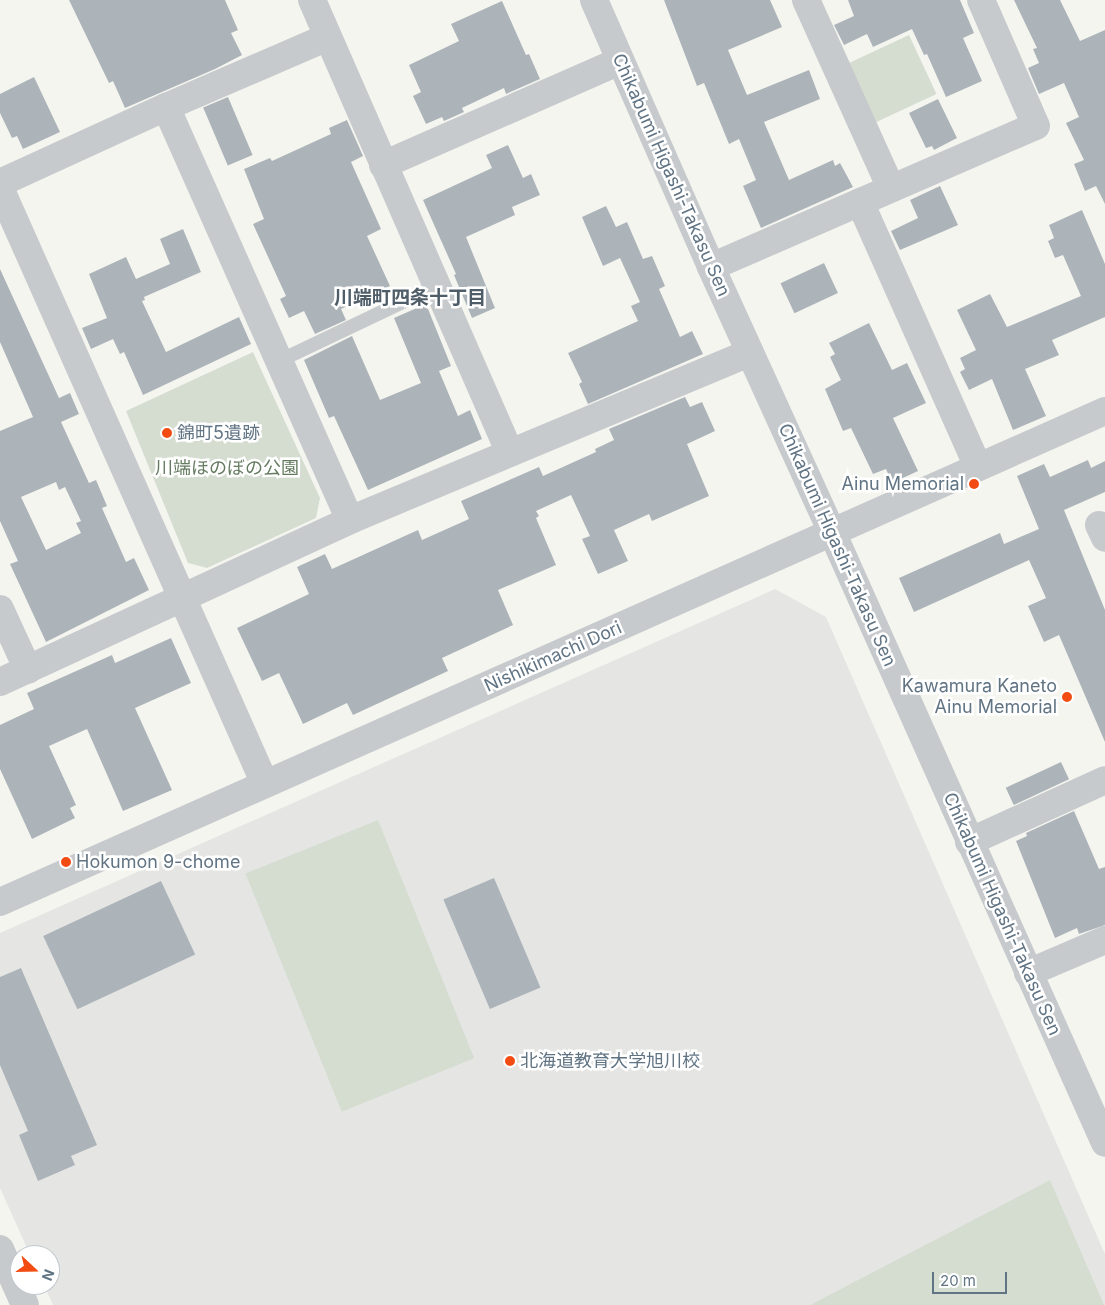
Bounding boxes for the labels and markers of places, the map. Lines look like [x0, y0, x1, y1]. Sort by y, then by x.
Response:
place label: 錦町5遺跡 [177, 422, 260, 444]
marker: 錦町5遺跡 [161, 427, 173, 439]
place label: Ainu Memorial [842, 473, 964, 495]
marker: Ainu Memorial [968, 478, 980, 490]
place label: Kawamura Kaneto Ainu Memorial [902, 676, 1057, 719]
marker: Kawamura Kaneto Ainu Memorial [1061, 691, 1073, 703]
place label: Hokumon 9-chome [76, 851, 240, 873]
marker: Hokumon 9-chome [60, 856, 72, 868]
place label: 北海道教育大学旭川校 [520, 1050, 700, 1072]
marker: 北海道教育大学旭川校 [504, 1055, 516, 1067]

